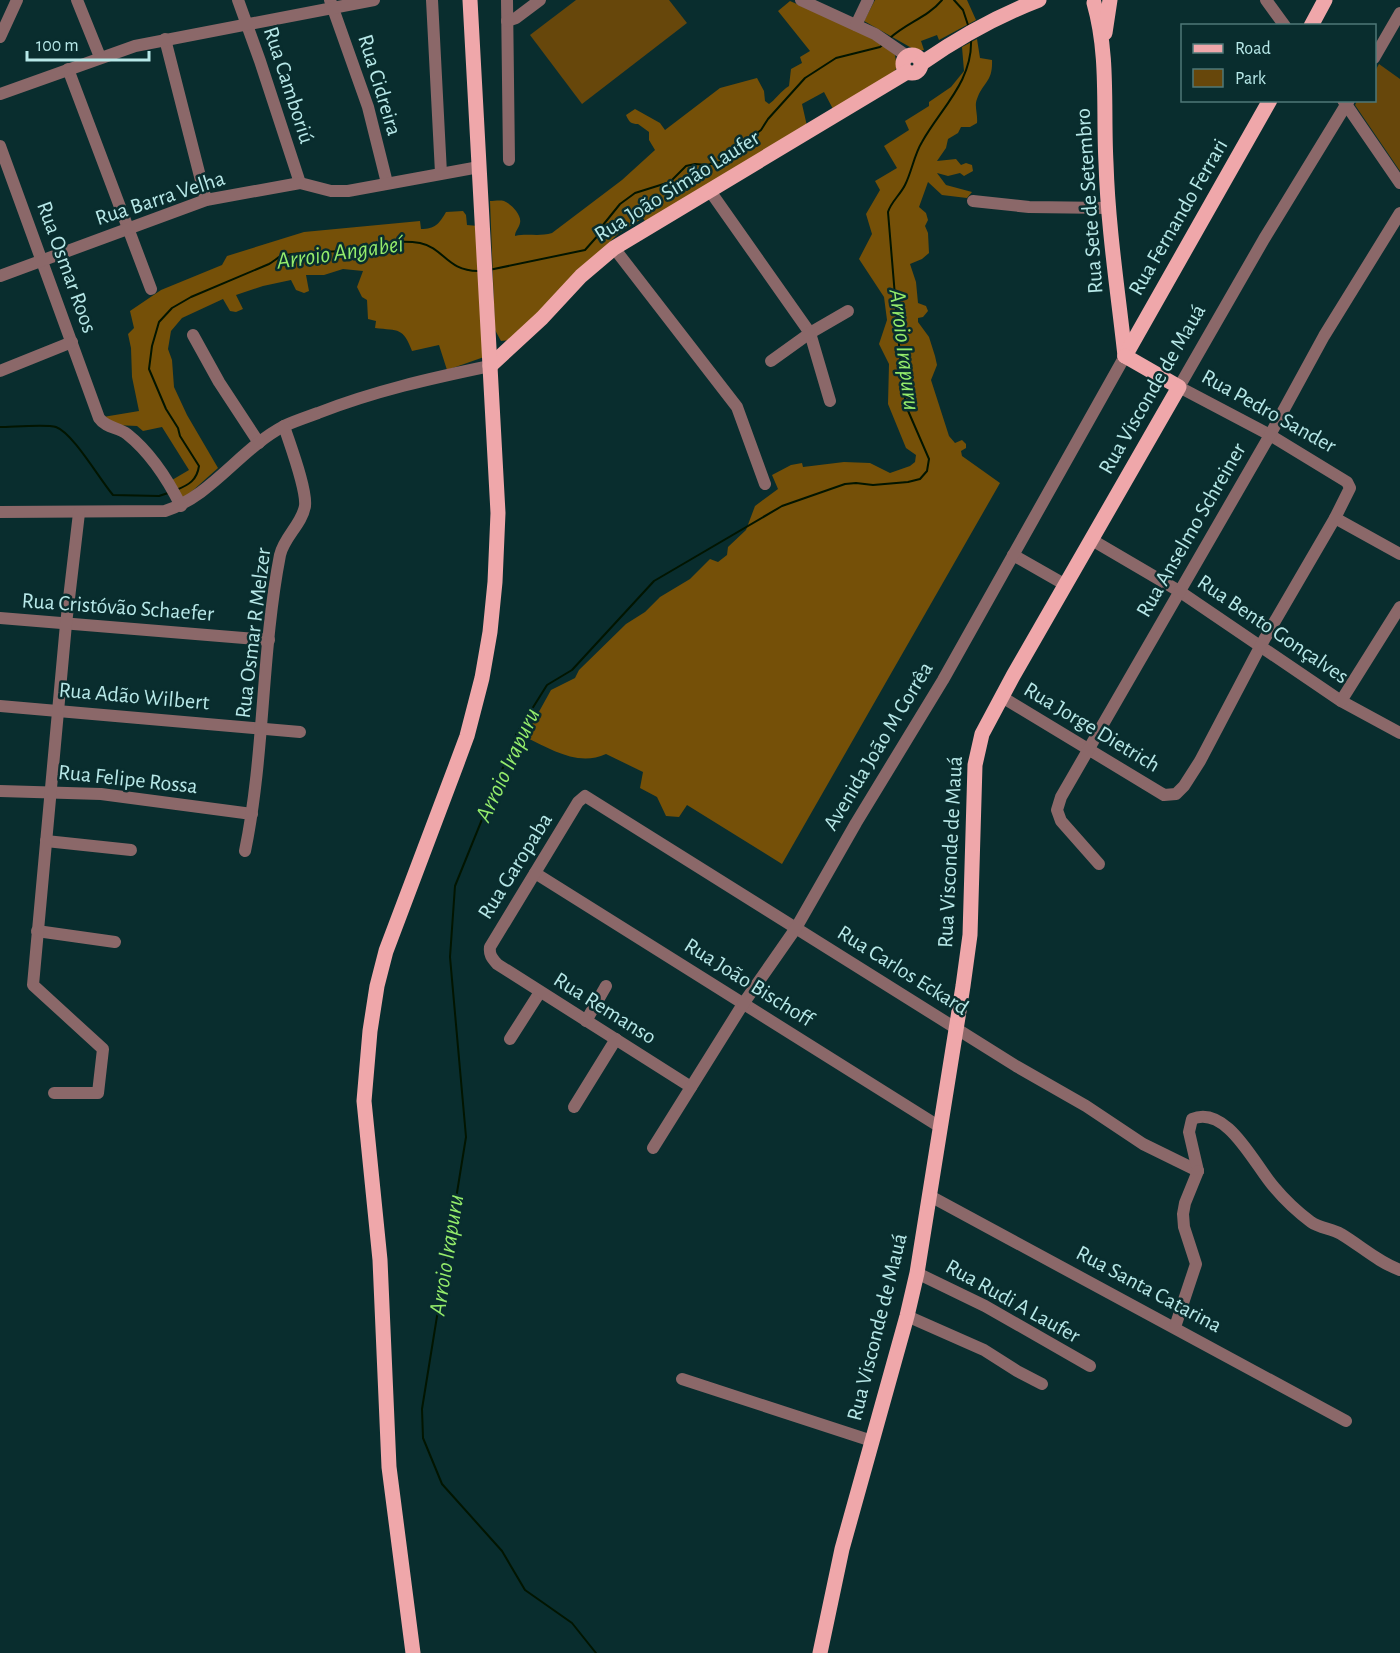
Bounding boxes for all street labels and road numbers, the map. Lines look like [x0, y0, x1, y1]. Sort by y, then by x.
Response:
street label: Rua Camboriú [260, 24, 318, 146]
street label: Rua Cidreira [354, 32, 406, 138]
street label: Rua Sete de Setembro [1072, 107, 1106, 295]
street label: Rua João Simão Laufer [590, 126, 764, 246]
street label: Rua Fernando Ferrari [1124, 135, 1232, 299]
street label: Rua Barra Velha [92, 167, 228, 229]
street label: Rua Osmar Roos [33, 198, 101, 336]
street label: Rua Visconde de Mauá [1094, 300, 1210, 478]
street label: Rua Pedro Sander [1198, 365, 1340, 457]
street label: Rua Anselmo Schreiner [1132, 439, 1250, 621]
street label: Rua Osmar R Melzer [232, 547, 274, 719]
street label: Rua Bento Gonçalves [1194, 570, 1352, 688]
street label: Rua Cristóvão Schaefer [21, 589, 215, 625]
street label: Avenida João M Corrêa [819, 658, 937, 834]
street label: Rua Adão Wilbert [58, 678, 210, 714]
street label: Rua Jorge Dietrich [1020, 678, 1164, 776]
street label: Rua Visconde de Mauá [934, 756, 966, 948]
street label: Rua Felipe Rossa [57, 761, 199, 797]
street label: Rua Garopaba [474, 809, 556, 923]
street label: Rua Carlos Eckard [834, 921, 972, 1019]
street label: Rua João Bischoff [681, 934, 818, 1031]
street label: Rua Remanso [550, 968, 660, 1048]
street label: Rua Visconde de Mauá [843, 1231, 911, 1423]
street label: Rua Santa Catarina [1073, 1241, 1225, 1337]
street label: Rua Rudi A Laufer [942, 1255, 1084, 1347]

